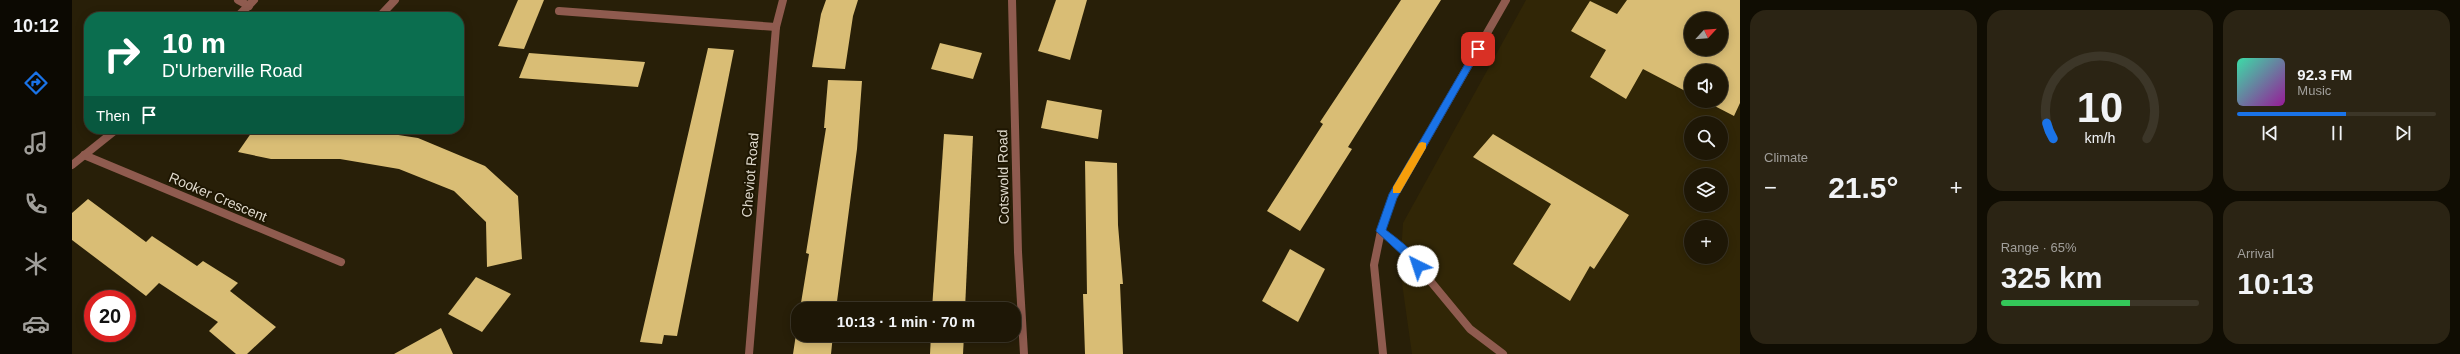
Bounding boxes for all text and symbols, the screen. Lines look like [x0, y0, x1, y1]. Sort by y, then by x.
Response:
north arrow [1684, 12, 1728, 56]
map controls [1684, 12, 1728, 264]
text: 10:12 [13, 16, 59, 36]
icon: right [96, 28, 148, 80]
text: 10 m [162, 28, 226, 59]
pin [1461, 32, 1495, 66]
icon: arrive [1467, 38, 1489, 60]
text: D'Urberville Road [162, 61, 302, 81]
button: sound [1684, 64, 1728, 108]
text: 92.3 FM [2297, 66, 2352, 83]
icon: directions [22, 69, 50, 97]
text: 10 [2077, 83, 2123, 130]
text: Music [2297, 83, 2331, 98]
icon: arrive [138, 104, 160, 126]
text: Then [96, 107, 130, 124]
button: search [1684, 116, 1728, 160]
icon: previous [2259, 122, 2281, 144]
icon: pause [2326, 122, 2348, 144]
icon: next [2392, 122, 2414, 144]
icon: music [22, 129, 50, 157]
street label: Cotswold Road [994, 129, 1012, 225]
text: km/h [2085, 129, 2116, 145]
street label: Cheviot Road [738, 132, 762, 218]
text: Climate [1764, 150, 1808, 165]
button: layers [1684, 168, 1728, 212]
street label: Rooker Crescent [167, 169, 270, 225]
text: 21.5° [1828, 171, 1899, 204]
text: − [1764, 175, 1777, 200]
text: + [1950, 175, 1963, 200]
icon: phone [22, 190, 50, 218]
button: + [1684, 220, 1728, 264]
text: Range · 65% [2001, 240, 2077, 255]
position arrow [1397, 245, 1439, 287]
text: Arrival [2237, 246, 2274, 261]
icon: climate [22, 250, 50, 278]
text: 325 km [2001, 261, 2102, 294]
text: 10:13 [2237, 267, 2314, 300]
speed limit sign: 20 [84, 290, 136, 342]
icon: car [22, 310, 50, 338]
text: 10:13 · 1 min · 70 m [837, 313, 975, 330]

